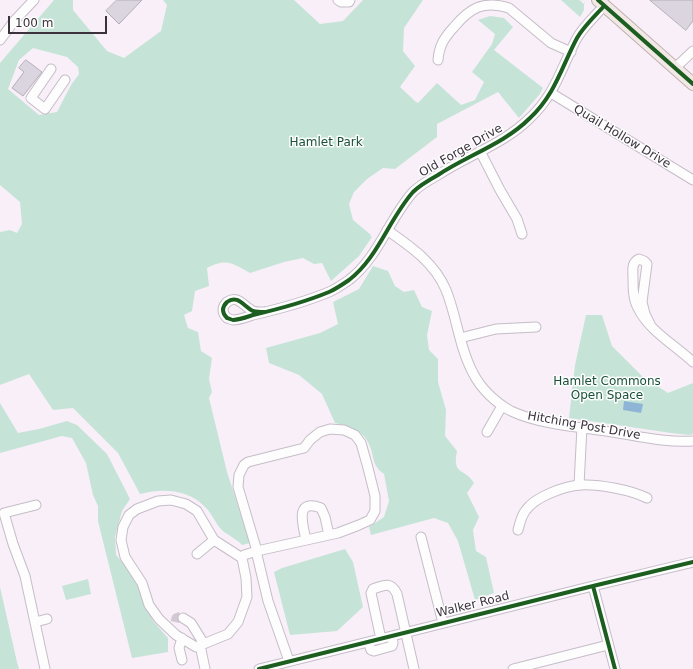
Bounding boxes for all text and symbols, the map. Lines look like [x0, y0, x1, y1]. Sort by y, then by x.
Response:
scale bar [10, 8, 109, 34]
text: 100 m [15, 16, 53, 30]
street label: Quail Hollow Drive [571, 102, 673, 172]
street label: Old Forge Drive [417, 121, 505, 181]
park label: Hamlet Park [289, 136, 363, 150]
park label: Hamlet Commons Open Space [553, 375, 661, 403]
street label: Hitching Post Drive [526, 409, 642, 443]
street label: Walker Road [435, 589, 511, 621]

